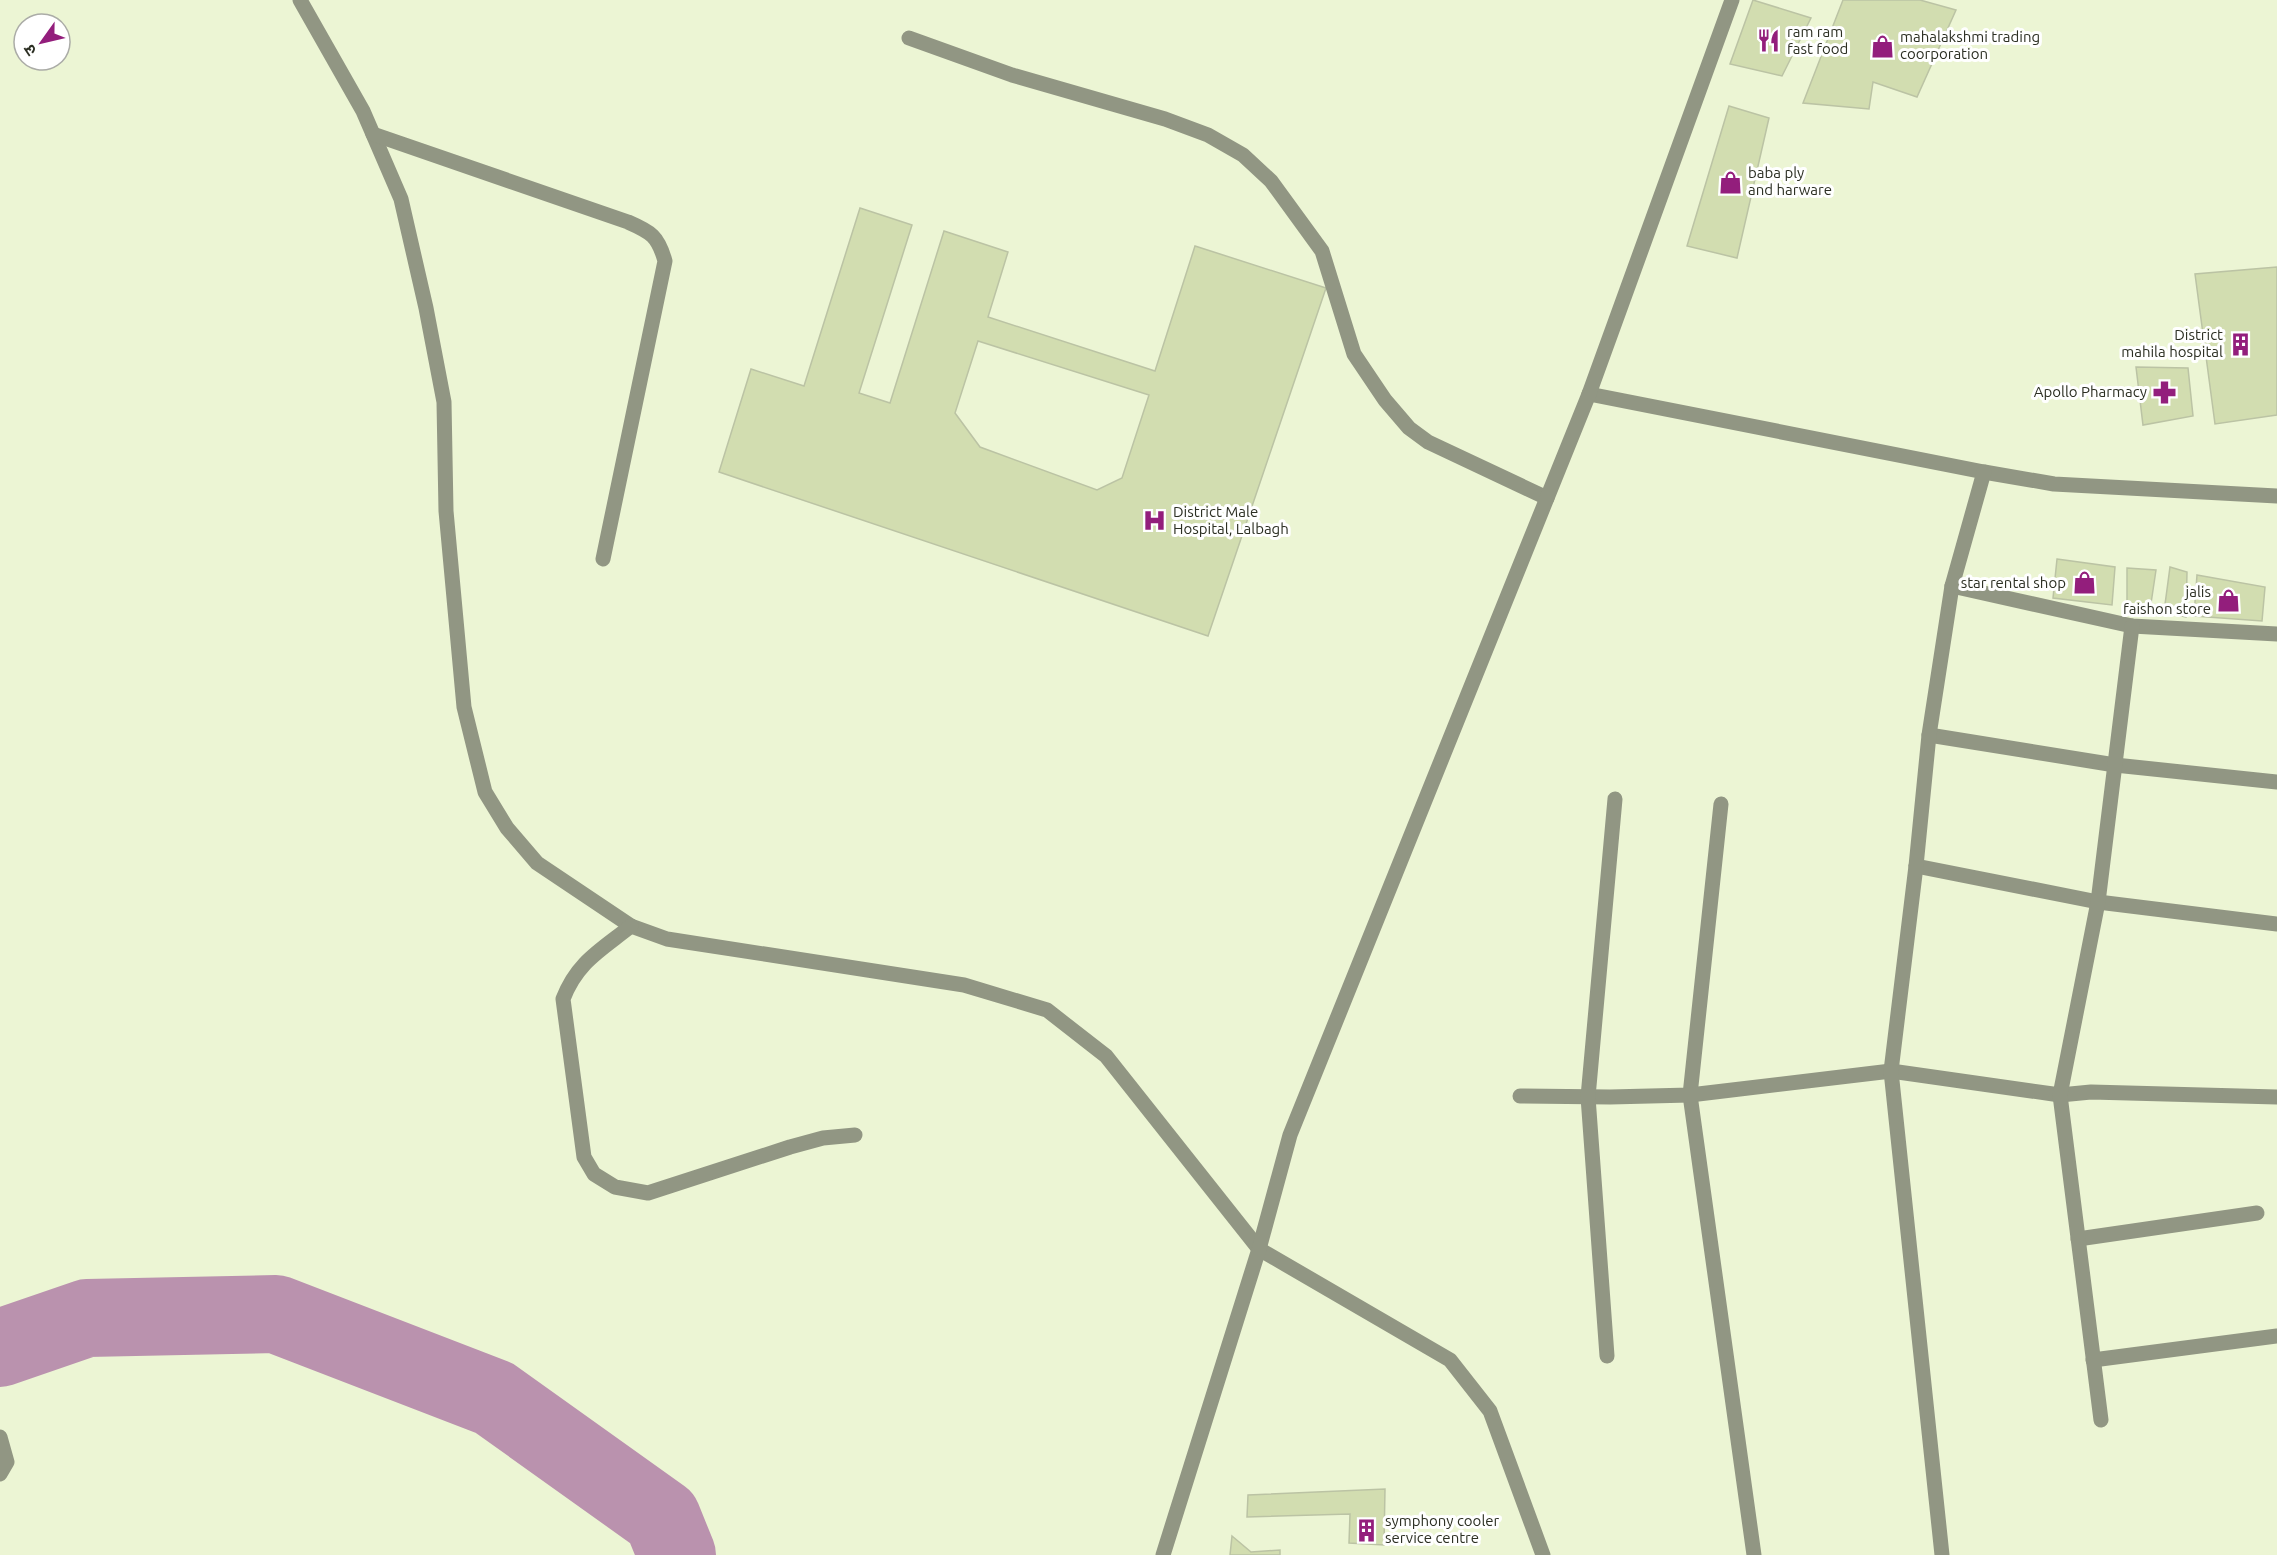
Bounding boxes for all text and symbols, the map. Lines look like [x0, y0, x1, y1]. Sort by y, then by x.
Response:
north arrow [12, 12, 72, 72]
place label: ram ram fast food [1787, 23, 1848, 57]
restaurant icon: ram ram fast food [1756, 28, 1782, 54]
place label: mahalakshmi trading coorporation [1900, 28, 2040, 62]
shop icon: mahalakshmi trading coorporation [1869, 33, 1895, 59]
text: उ [19, 41, 40, 59]
place label: baba ply and harware [1748, 164, 1832, 198]
shop icon: baba ply and harware [1717, 169, 1743, 195]
place label: District mahila hospital [2121, 326, 2223, 360]
building icon: District mahila hospital [2228, 331, 2254, 357]
pharmacy icon: Apollo Pharmacy [2152, 379, 2178, 405]
place label: Apollo Pharmacy [2034, 383, 2147, 400]
place label: District Male Hospital, Lalbagh [1173, 503, 1289, 537]
hospital icon: District Male Hospital, Lalbagh [1142, 508, 1168, 534]
shop icon: star rental shop [2071, 570, 2097, 596]
place label: star rental shop [1961, 574, 2066, 591]
place label: jalis faishon store [2123, 583, 2211, 617]
shop icon: jalis faishon store [2216, 588, 2242, 614]
place label: symphony cooler service centre [1385, 1512, 1500, 1546]
building icon: symphony cooler service centre [1354, 1517, 1380, 1543]

